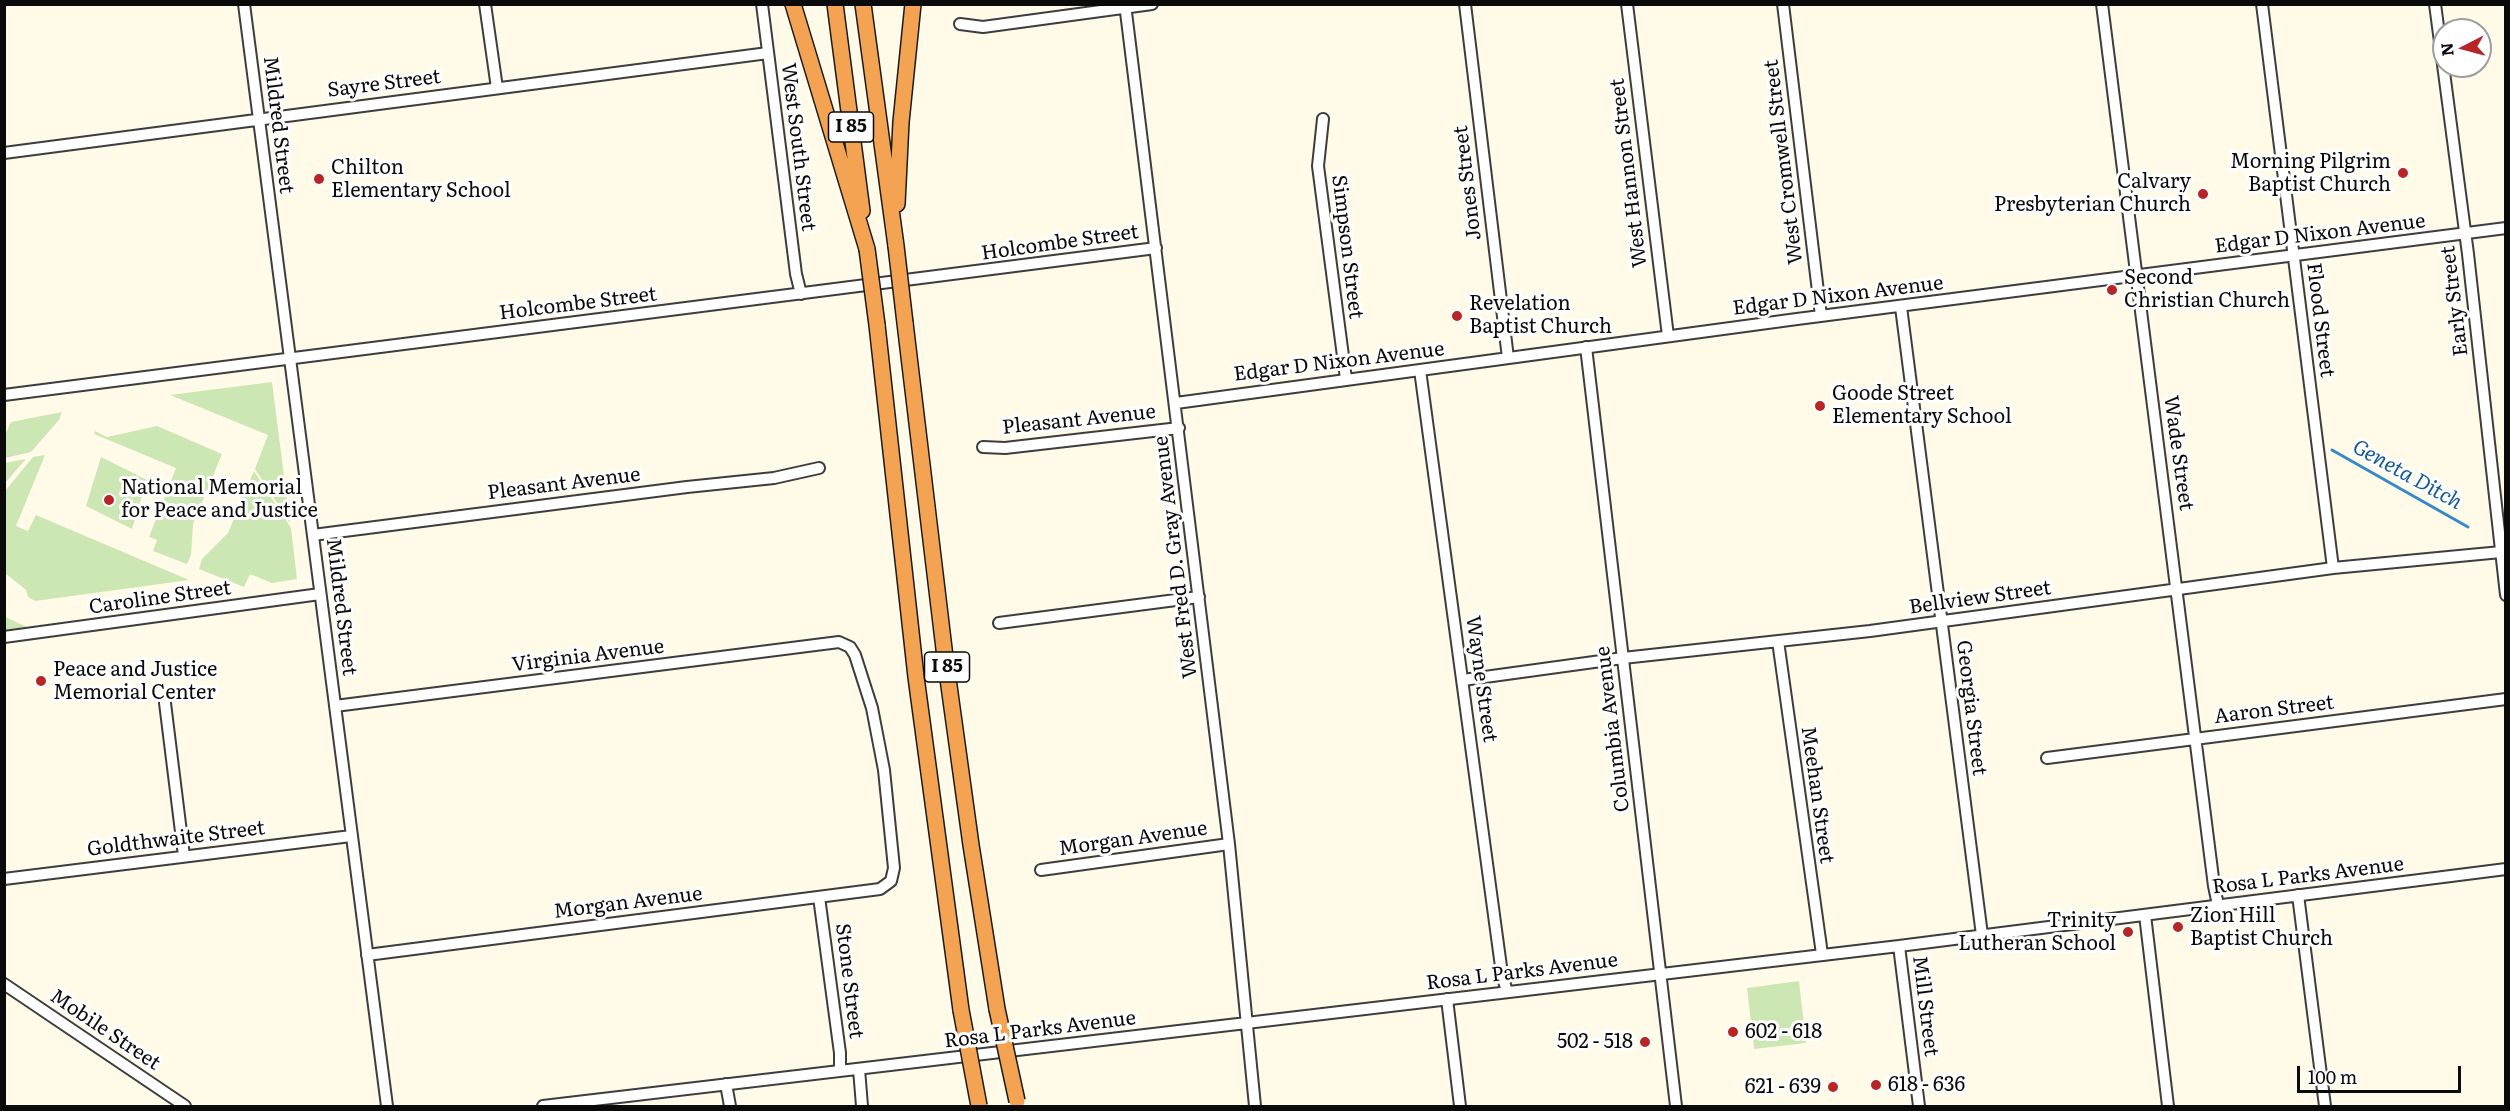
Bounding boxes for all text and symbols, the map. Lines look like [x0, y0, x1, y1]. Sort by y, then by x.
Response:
north arrow [2432, 18, 2492, 78]
text: N [2433, 42, 2459, 58]
street label: Mildred Street [258, 55, 298, 195]
street label: West Cromwell Street [1760, 58, 1808, 266]
street label: West South Street [776, 62, 820, 232]
street label: Sayre Street [326, 65, 442, 103]
street label: West Hannon Street [1605, 77, 1653, 269]
road number: I 85 [828, 112, 874, 142]
street label: Jones Street [1449, 124, 1487, 242]
place label: Morning Pilgrim Baptist Church [2230, 150, 2391, 197]
place label: Chilton Elementary School [331, 156, 511, 203]
marker: Morning Pilgrim Baptist Church [2396, 166, 2410, 180]
place label: Calvary Presbyterian Church [1994, 170, 2191, 217]
marker: Chilton Elementary School [312, 172, 326, 186]
street label: Simpson Street [1326, 174, 1368, 320]
marker: Calvary Presbyterian Church [2196, 187, 2210, 201]
street label: Edgar D Nixon Avenue [2213, 209, 2427, 259]
street label: Holcombe Street [980, 220, 1140, 266]
street label: Early Street [2436, 244, 2474, 358]
street label: Flood Street [2301, 261, 2339, 379]
place label: Second Christian Church [2124, 266, 2290, 313]
street label: Edgar D Nixon Avenue [1731, 271, 1945, 321]
street label: Holcombe Street [498, 282, 658, 326]
marker: Second Christian Church [2105, 283, 2119, 297]
place label: Revelation Baptist Church [1469, 292, 1612, 339]
marker: Revelation Baptist Church [1450, 309, 1464, 323]
street label: Edgar D Nixon Avenue [1232, 337, 1446, 387]
place label: Goode Street Elementary School [1832, 382, 2012, 429]
street label: Wade Street [2158, 394, 2198, 512]
marker: Goode Street Elementary School [1813, 399, 1827, 413]
street label: Pleasant Avenue [1001, 400, 1157, 440]
street label: West Fred D. Gray Avenue [1149, 434, 1203, 680]
water label: Geneta Ditch [2348, 435, 2466, 515]
street label: Pleasant Avenue [486, 463, 642, 505]
place label: National Memorial for Peace and Justice [121, 476, 318, 523]
marker: National Memorial for Peace and Justice [102, 493, 116, 507]
street label: Mildred Street [321, 537, 361, 677]
street label: Caroline Street [87, 576, 233, 620]
street label: Bellview Street [1907, 576, 2053, 620]
street label: Wayne Street [1460, 614, 1502, 744]
street label: Virginia Avenue [510, 635, 666, 677]
street label: Georgia Street [1951, 639, 1991, 777]
street label: Columbia Avenue [1591, 645, 1635, 813]
road number: I 85 [924, 652, 970, 682]
place label: Peace and Justice Memorial Center [53, 658, 217, 705]
marker: Peace and Justice Memorial Center [34, 674, 48, 688]
street label: Aaron Street [2213, 691, 2335, 729]
street label: Meehan Street [1795, 725, 1839, 865]
street label: Goldthwaite Street [86, 816, 266, 862]
street label: Morgan Avenue [1057, 817, 1209, 861]
street label: Rosa L Parks Avenue [2211, 852, 2405, 900]
street label: Morgan Avenue [552, 882, 704, 924]
place label: Zion Hill Baptist Church [2190, 904, 2333, 951]
place label: Trinity Lutheran School [1958, 909, 2116, 956]
marker: Zion Hill Baptist Church [2171, 920, 2185, 934]
street label: Stone Street [830, 922, 868, 1040]
marker: Trinity Lutheran School [2121, 925, 2135, 939]
street label: Rosa L Parks Avenue [1425, 948, 1619, 996]
street label: Mill Street [1907, 954, 1943, 1058]
street label: Mobile Street [45, 984, 165, 1076]
street label: Rosa L Parks Avenue [943, 1006, 1137, 1054]
place label: 602 - 618 [1745, 1020, 1822, 1044]
marker: 602 - 618 [1726, 1025, 1740, 1039]
place label: 502 - 518 [1557, 1030, 1633, 1054]
marker: 502 - 518 [1638, 1035, 1652, 1049]
scale bar [2300, 1054, 2464, 1092]
text: 100 m [2308, 1063, 2357, 1090]
place label: 618 - 636 [1888, 1073, 1965, 1097]
place label: 621 - 639 [1745, 1075, 1821, 1099]
marker: 618 - 636 [1869, 1078, 1883, 1092]
marker: 621 - 639 [1826, 1080, 1840, 1094]

